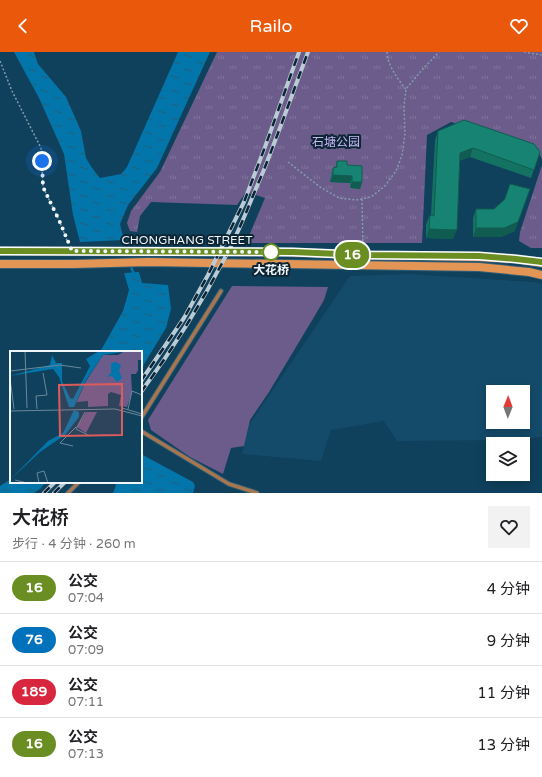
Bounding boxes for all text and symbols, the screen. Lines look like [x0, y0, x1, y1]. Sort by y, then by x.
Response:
icon: back [12, 15, 34, 37]
text: Railo [250, 15, 292, 37]
icon: heart [508, 15, 530, 37]
park label: 石塘公园 [312, 135, 360, 149]
your location [32, 151, 52, 171]
street label: CHONGHANG STREET [121, 233, 253, 247]
line badge: 16 [334, 242, 370, 268]
marker: 大花桥 [262, 243, 280, 261]
text: 16 [343, 246, 361, 263]
place label: 大花桥 [253, 263, 289, 277]
inset map [10, 351, 142, 483]
north arrow [486, 385, 530, 429]
map controls [486, 385, 530, 481]
button: layers [486, 437, 530, 481]
button: heart [488, 506, 530, 548]
text: 大花桥 [12, 507, 69, 529]
text: 步行 · 4 分钟 · 260 m [12, 536, 136, 552]
text: 公交 [68, 572, 98, 590]
text: 16 [25, 579, 43, 596]
text: 4 分钟 [487, 580, 530, 598]
text: 07:04 [68, 590, 104, 606]
text: 公交 [68, 624, 98, 642]
text: 76 [25, 631, 43, 648]
text: 9 分钟 [487, 632, 530, 650]
text: 07:09 [68, 642, 104, 658]
text: 公交 [68, 676, 98, 694]
text: 189 [21, 683, 47, 700]
text: 11 分钟 [477, 684, 530, 702]
text: 07:11 [68, 694, 104, 710]
text: 公交 [68, 728, 98, 746]
text: 16 [25, 735, 43, 752]
text: 13 分钟 [477, 736, 530, 754]
text: 07:13 [68, 746, 104, 762]

